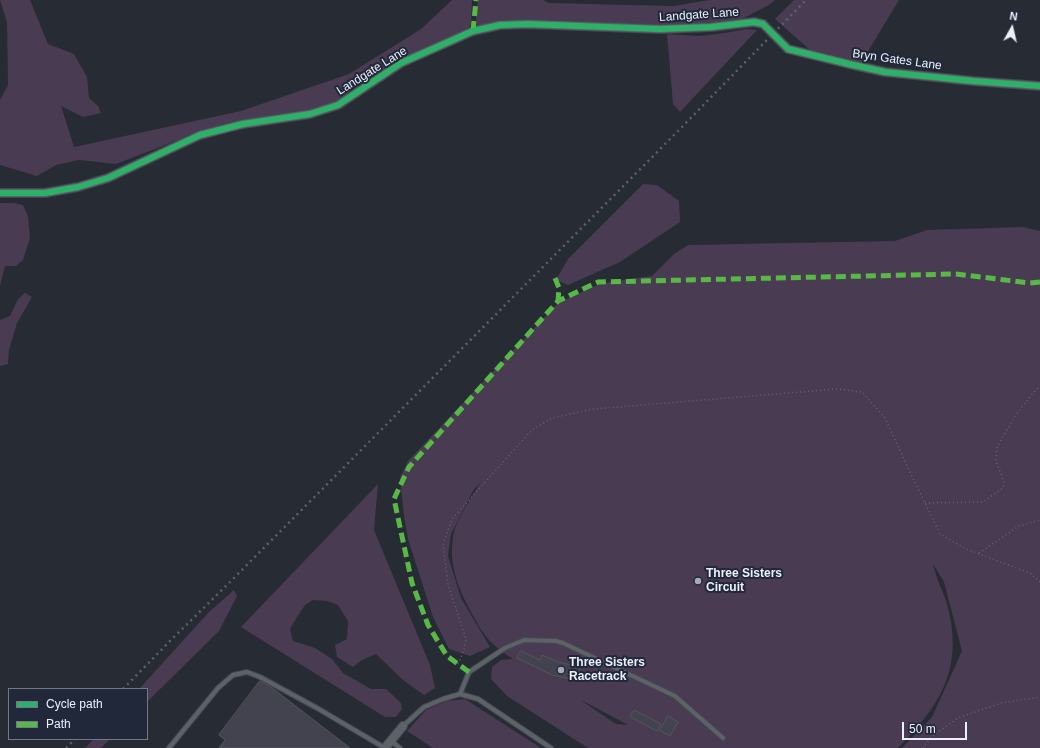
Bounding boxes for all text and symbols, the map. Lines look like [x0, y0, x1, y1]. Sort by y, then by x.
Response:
street label: Landgate Lane [659, 5, 739, 25]
north arrow [992, 8, 1032, 48]
text: N [1009, 10, 1018, 23]
street label: Landgate Lane [334, 44, 410, 98]
street label: Bryn Gates Lane [851, 47, 943, 73]
place label: Three Sisters Circuit [706, 567, 782, 595]
marker: Three Sisters Circuit [693, 576, 703, 586]
place label: Three Sisters Racetrack [569, 656, 645, 684]
marker: Three Sisters Racetrack [556, 665, 566, 675]
legend [8, 688, 148, 740]
text: Cycle path [46, 697, 103, 711]
scale bar [904, 714, 969, 740]
text: Path [46, 717, 71, 731]
text: 50 m [909, 722, 936, 736]

